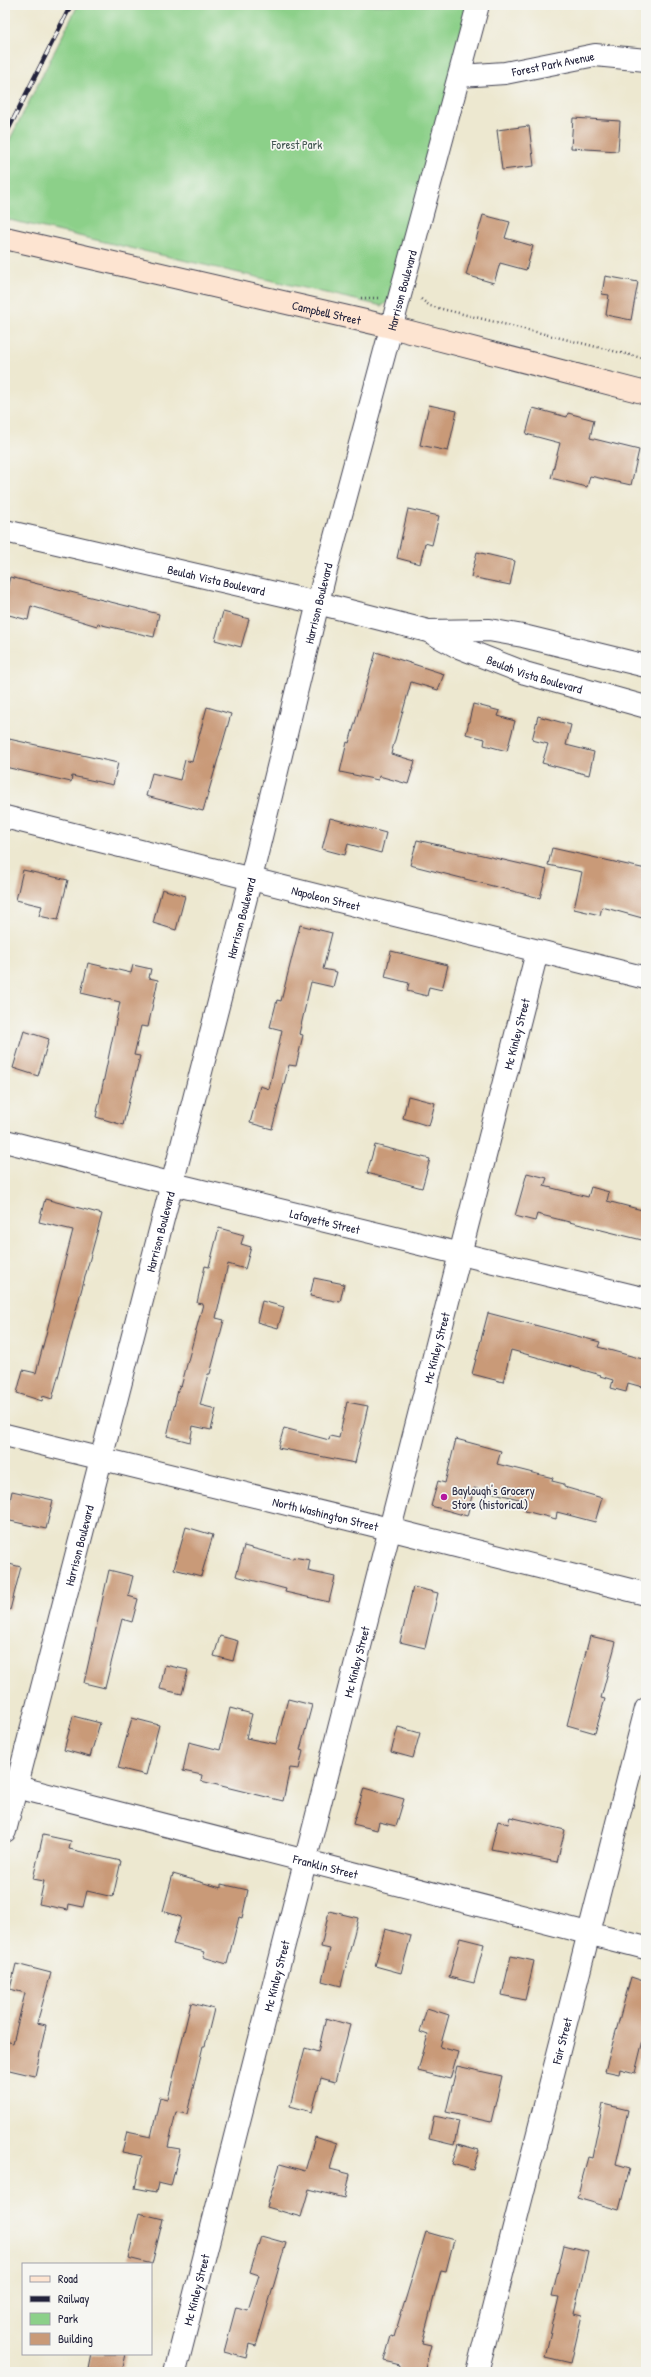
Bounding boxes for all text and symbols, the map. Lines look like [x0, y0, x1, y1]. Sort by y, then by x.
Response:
street label: Forest Park Avenue [509, 47, 596, 80]
park label: Forest Park [271, 136, 322, 153]
street label: Harrison Boulevard [382, 248, 420, 332]
street label: Campbell Street [290, 296, 364, 329]
street label: Beulah Vista Boulevard [166, 560, 267, 599]
street label: Harrison Boulevard [300, 561, 336, 645]
street label: Beulah Vista Boulevard [484, 650, 585, 697]
street label: Harrison Boulevard [222, 876, 259, 960]
street label: Napoleon Street [290, 881, 363, 915]
street label: Mc Kinley Street [499, 996, 534, 1071]
street label: Harrison Boulevard [141, 1189, 178, 1274]
street label: Lafayette Street [288, 1204, 363, 1238]
street label: Mc Kinley Street [419, 1310, 454, 1385]
place label: Baylough's Grocery Store (historical) [452, 1482, 535, 1513]
street label: North Washington Street [271, 1492, 381, 1535]
marker: Baylough's Grocery Store (historical) [439, 1492, 449, 1502]
street label: Harrison Boulevard [60, 1503, 97, 1587]
street label: Mc Kinley Street [339, 1624, 374, 1699]
street label: Franklin Street [290, 1849, 361, 1883]
street label: Mc Kinley Street [259, 1937, 293, 2013]
street label: Fair Street [547, 2015, 576, 2067]
street label: Mc Kinley Street [179, 2251, 213, 2327]
legend [22, 2263, 152, 2355]
text: Road [58, 2270, 78, 2287]
text: Railway [58, 2290, 89, 2307]
text: Park [58, 2310, 78, 2327]
text: Building [58, 2330, 93, 2347]

